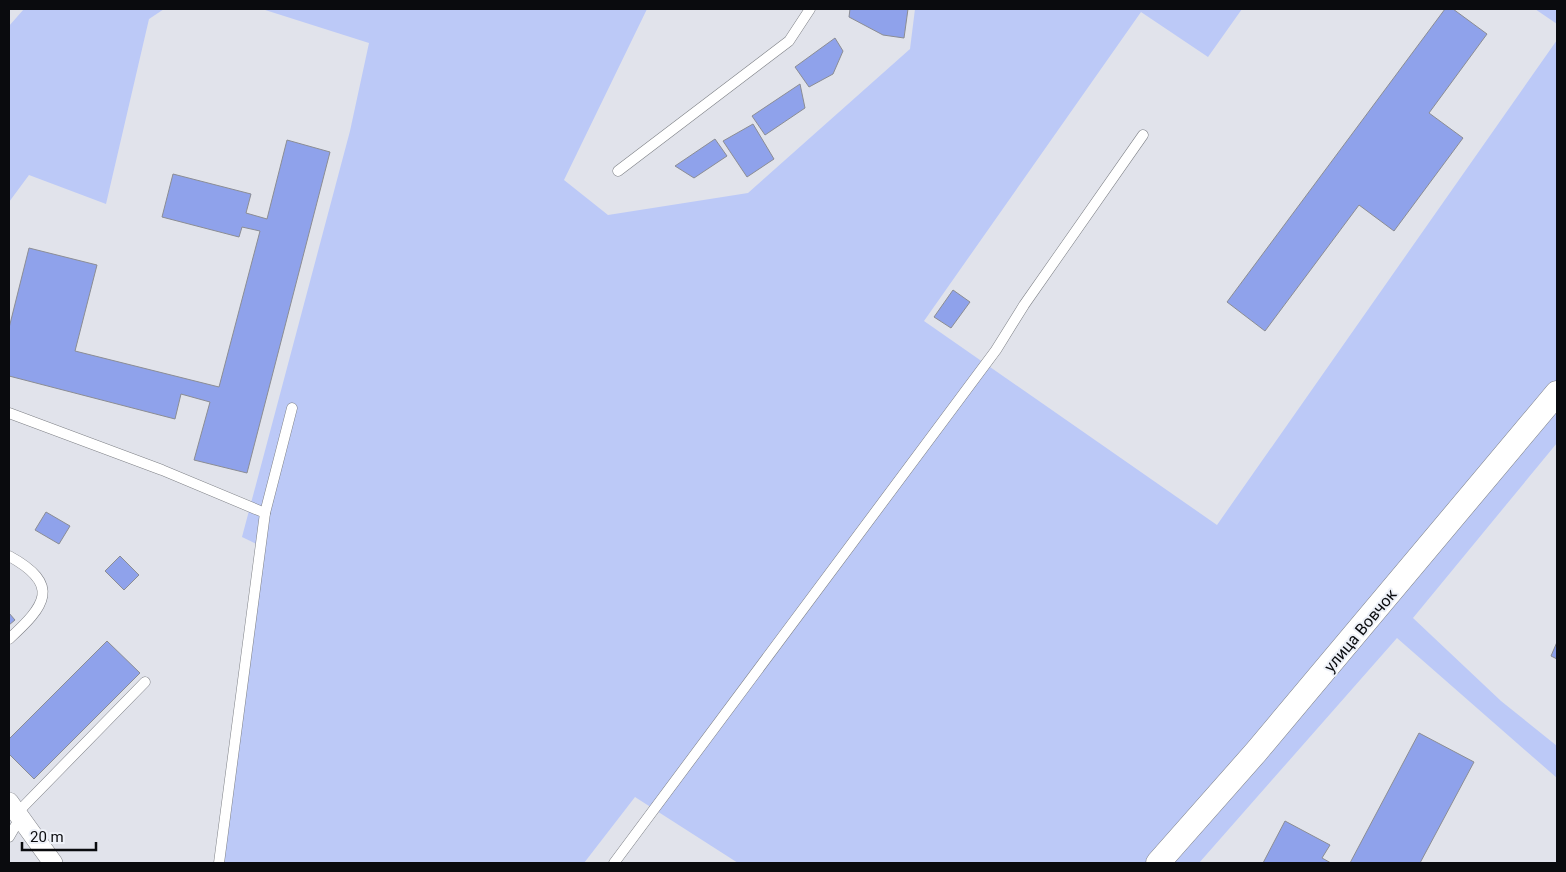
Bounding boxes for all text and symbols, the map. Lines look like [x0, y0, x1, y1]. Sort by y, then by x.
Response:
street label: улица Вовчок [1320, 585, 1401, 676]
scale bar [22, 820, 96, 852]
text: 20 m [30, 828, 64, 846]

